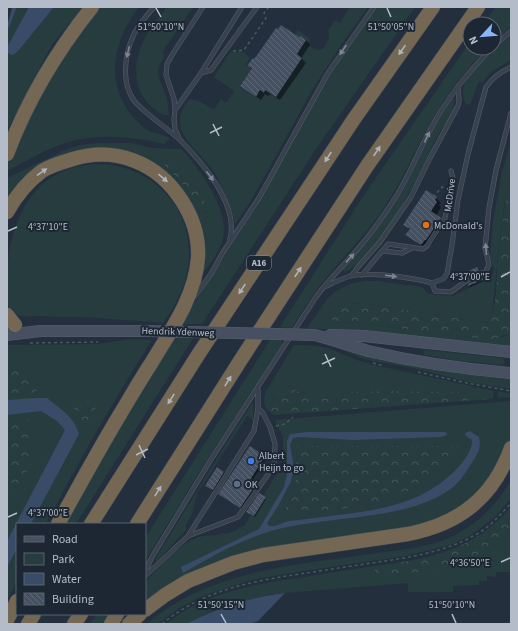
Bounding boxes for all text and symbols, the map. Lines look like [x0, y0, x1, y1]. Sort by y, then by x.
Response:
north arrow [462, 16, 502, 56]
text: 51°50'10"N [138, 20, 184, 34]
text: 51°50'05"N [368, 20, 414, 34]
text: N [465, 34, 482, 47]
one-way arrow [339, 45, 347, 55]
one-way arrow [398, 45, 406, 56]
one-way arrow [125, 47, 131, 59]
one-way arrow [423, 131, 430, 143]
one-way arrow [373, 146, 381, 156]
one-way arrow [325, 152, 332, 163]
one-way arrow [37, 168, 47, 176]
one-way arrow [206, 171, 214, 182]
one-way arrow [158, 173, 168, 182]
street label: McDrive [441, 178, 459, 213]
place label: McDonald's [434, 219, 483, 233]
text: 4°37'10"E [28, 220, 68, 234]
marker: McDonald's [421, 220, 431, 230]
one-way arrow [483, 243, 490, 255]
one-way arrow [345, 253, 355, 263]
road number: A16 [247, 256, 271, 270]
one-way arrow [294, 267, 302, 277]
text: 4°37'00"E [450, 270, 490, 284]
one-way arrow [385, 273, 397, 279]
one-way arrow [238, 284, 245, 295]
street label: Hendrik Ydenweg [141, 324, 215, 340]
one-way arrow [224, 375, 231, 387]
one-way arrow [167, 393, 175, 404]
place label: Albert Heijn to go [259, 449, 304, 475]
marker: Albert Heijn to go [246, 456, 256, 466]
place label: OK [245, 478, 258, 492]
marker: OK [232, 479, 242, 489]
one-way arrow [155, 485, 162, 497]
text: 4°37'00"E [28, 506, 68, 520]
legend [16, 523, 146, 615]
text: Road [52, 531, 78, 548]
text: Park [52, 551, 74, 568]
text: 4°36'50"E [450, 556, 490, 570]
text: Water [52, 571, 82, 588]
text: Building [52, 591, 94, 608]
text: 51°50'15"N [198, 598, 244, 612]
text: 51°50'10"N [429, 598, 475, 612]

